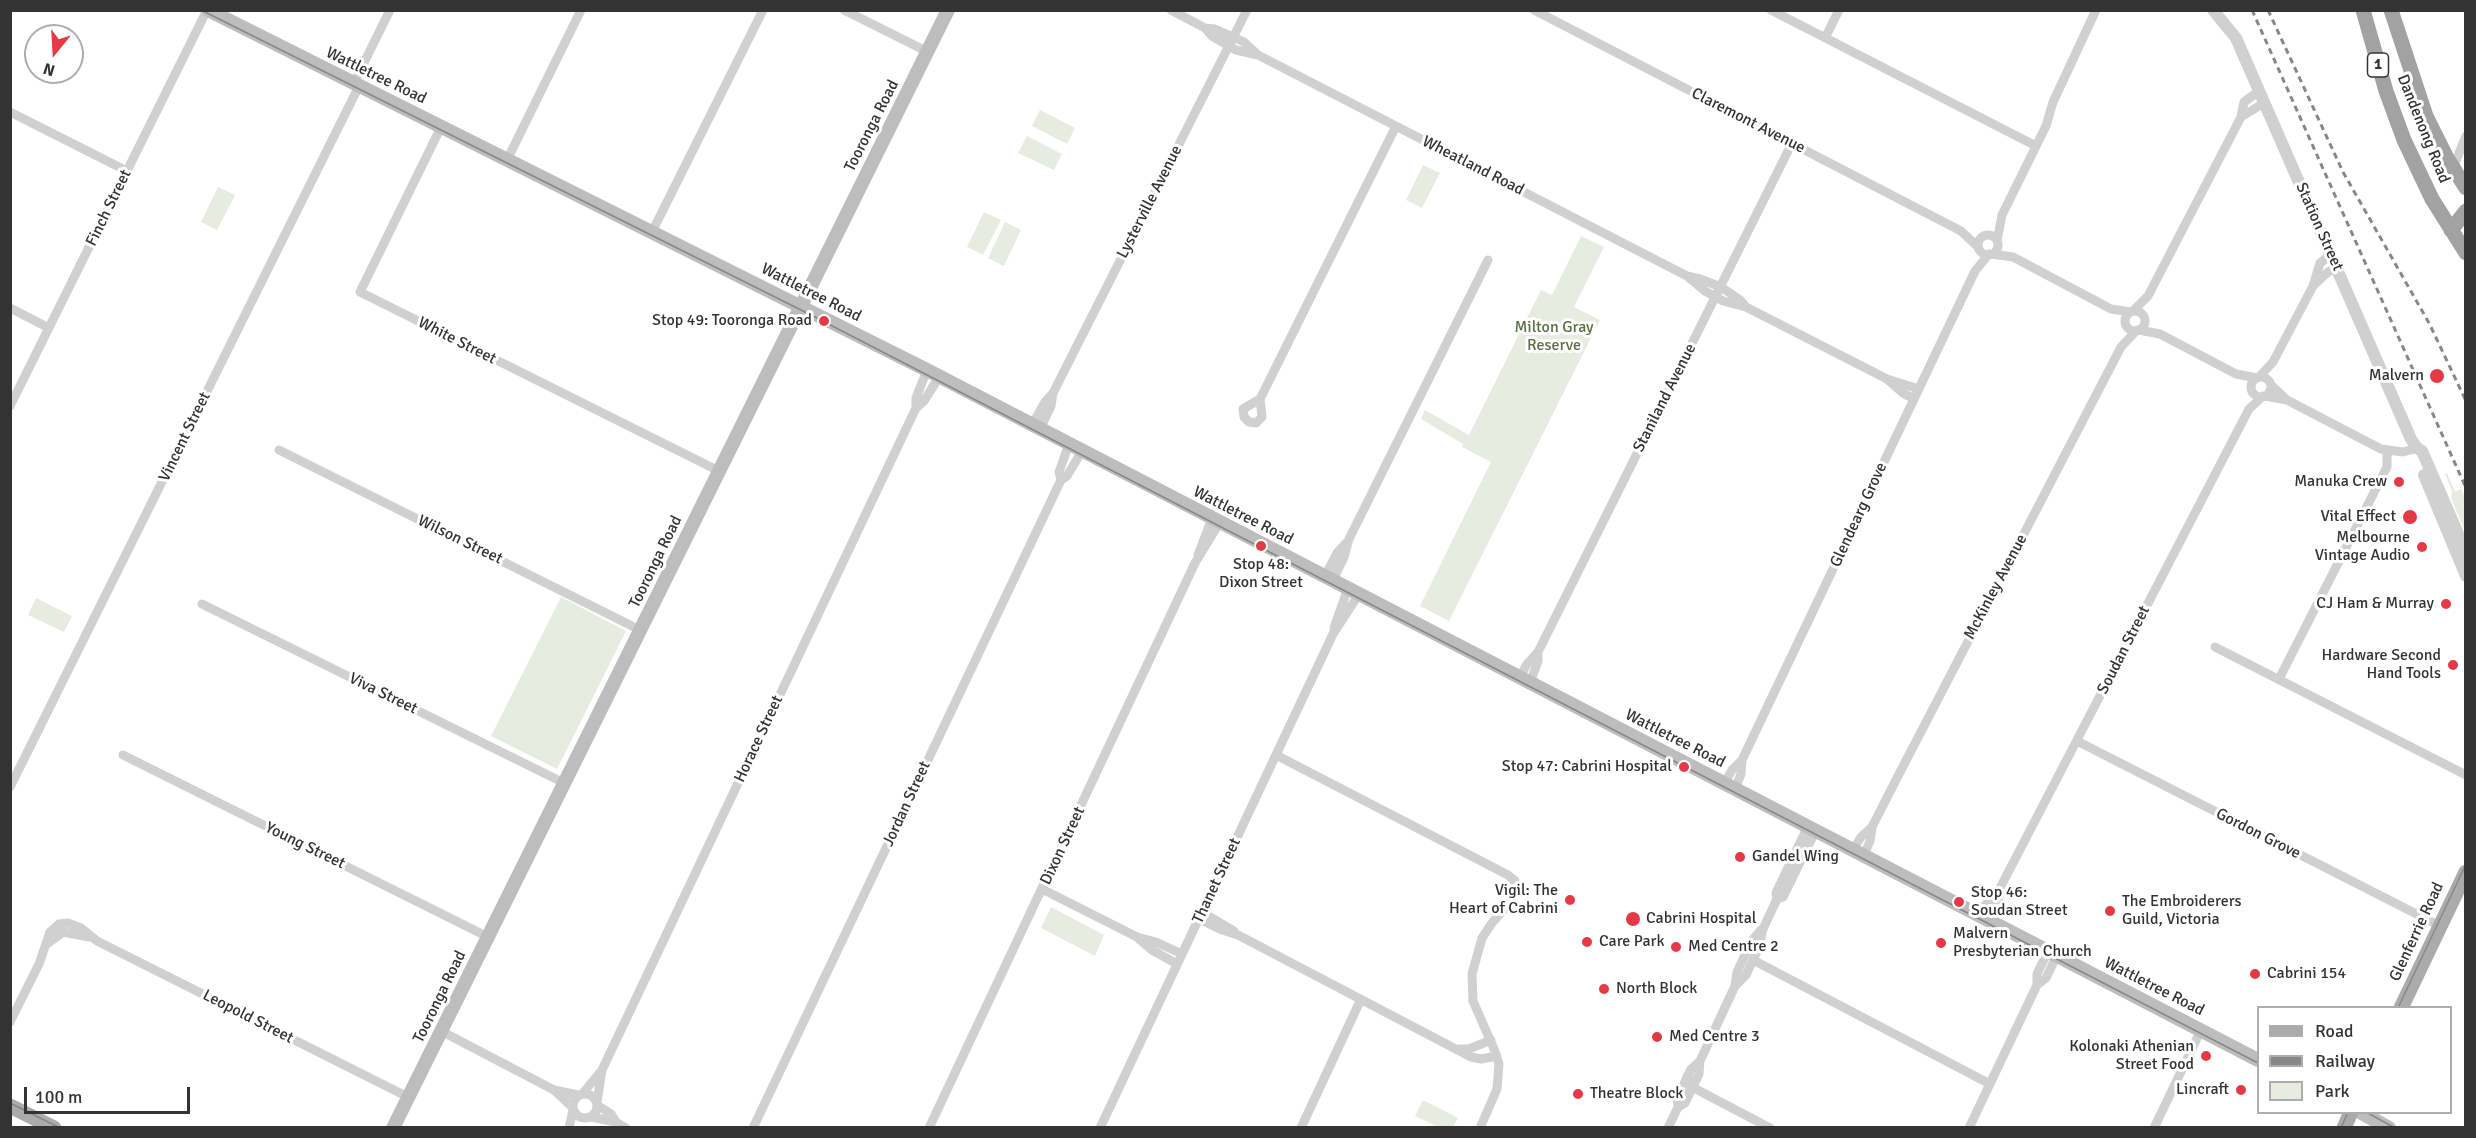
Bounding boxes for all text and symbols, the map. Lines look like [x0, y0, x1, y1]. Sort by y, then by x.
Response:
north arrow [24, 24, 84, 84]
street label: Wattletree Road [323, 43, 429, 109]
road number: 1 [2368, 53, 2388, 77]
text: N [41, 58, 57, 80]
street label: Dandenong Road [2392, 72, 2454, 186]
street label: Tooronga Road [841, 77, 903, 175]
street label: Claremont Avenue [1688, 84, 1808, 158]
street label: Wheatland Road [1419, 132, 1527, 200]
street label: Lysterville Avenue [1113, 142, 1187, 262]
street label: Finch Street [82, 167, 136, 249]
street label: Station Street [2291, 180, 2347, 274]
street label: Wattletree Road [758, 260, 864, 326]
place label: Stop 49: Tooronga Road [652, 311, 812, 331]
street label: White Street [415, 313, 499, 369]
marker: Stop 49: Tooronga Road [817, 314, 831, 328]
park label: Milton Gray Reserve [1514, 318, 1594, 356]
street label: Staniland Avenue [1629, 341, 1701, 455]
place label: Malvern [2369, 366, 2424, 386]
marker: Malvern [2428, 367, 2446, 385]
street label: Vincent Street [155, 389, 215, 485]
street label: Glendearg Grove [1826, 460, 1892, 570]
place label: Manuka Crew [2294, 472, 2387, 492]
marker: Manuka Crew [2392, 475, 2406, 489]
street label: Wattletree Road [1190, 483, 1296, 549]
place label: Vital Effect [2320, 507, 2396, 527]
marker: Vital Effect [2401, 508, 2419, 526]
street label: Wilson Street [414, 511, 506, 569]
street label: Tooronga Road [625, 513, 687, 611]
place label: Melbourne Vintage Audio [2315, 528, 2410, 566]
street label: McKinley Avenue [1960, 531, 2032, 643]
marker: Stop 48: Dixon Street [1254, 539, 1268, 553]
marker: Melbourne Vintage Audio [2415, 540, 2429, 554]
place label: Stop 48: Dixon Street [1219, 555, 1303, 593]
place label: CJ Ham & Murray [2316, 594, 2434, 614]
marker: CJ Ham & Murray [2439, 597, 2453, 611]
street label: Soudan Street [2094, 603, 2154, 697]
place label: Hardware Second Hand Tools [2321, 646, 2441, 684]
marker: Hardware Second Hand Tools [2446, 658, 2460, 672]
street label: Viva Street [346, 669, 420, 719]
street label: Horace Street [731, 693, 787, 785]
street label: Wattletree Road [1622, 706, 1728, 772]
place label: Stop 47: Cabrini Hospital [1502, 757, 1672, 777]
street label: Jordan Street [879, 758, 935, 850]
marker: Stop 47: Cabrini Hospital [1677, 760, 1691, 774]
street label: Dixon Street [1037, 804, 1089, 888]
street label: Gordon Grove [2212, 804, 2304, 864]
street label: Young Street [262, 818, 348, 874]
street label: Thanet Street [1189, 835, 1245, 927]
place label: Gandel Wing [1752, 847, 1839, 867]
marker: Gandel Wing [1733, 850, 1747, 864]
street label: Glenferrie Road [2386, 879, 2448, 985]
place label: Vigil: The Heart of Cabrini [1449, 881, 1558, 919]
place label: Stop 46: Soudan Street [1971, 883, 2067, 921]
place label: The Embroiderers Guild, Victoria [2122, 892, 2242, 930]
marker: Vigil: The Heart of Cabrini [1563, 893, 1577, 907]
marker: Stop 46: Soudan Street [1952, 895, 1966, 909]
marker: The Embroiderers Guild, Victoria [2103, 904, 2117, 918]
place label: Cabrini Hospital [1646, 909, 1756, 929]
marker: Cabrini Hospital [1624, 910, 1642, 928]
place label: Malvern Presbyterian Church [1953, 924, 2092, 962]
place label: Care Park [1599, 932, 1665, 952]
marker: Care Park [1580, 935, 1594, 949]
marker: Malvern Presbyterian Church [1934, 936, 1948, 950]
place label: Med Centre 2 [1688, 937, 1779, 957]
marker: Med Centre 2 [1669, 940, 1683, 954]
street label: Tooronga Road [409, 948, 471, 1046]
street label: Wattletree Road [2101, 954, 2207, 1020]
place label: Cabrini 154 [2267, 964, 2346, 984]
marker: Cabrini 154 [2248, 967, 2262, 981]
place label: North Block [1616, 979, 1697, 999]
marker: North Block [1597, 982, 1611, 996]
street label: Leopold Street [199, 986, 297, 1048]
legend [2257, 1006, 2452, 1114]
text: Road [2315, 1020, 2354, 1042]
place label: Med Centre 3 [1669, 1027, 1760, 1047]
marker: Med Centre 3 [1650, 1030, 1664, 1044]
place label: Kolonaki Athenian Street Food [2069, 1037, 2194, 1075]
marker: Kolonaki Athenian Street Food [2199, 1049, 2213, 1063]
text: Railway [2315, 1050, 2375, 1072]
scale bar [27, 1075, 194, 1113]
place label: Lincraft [2176, 1080, 2229, 1100]
text: Park [2315, 1080, 2350, 1102]
marker: Lincraft [2234, 1083, 2248, 1097]
place label: Theatre Block [1590, 1084, 1683, 1104]
text: 100 m [35, 1086, 82, 1108]
marker: Theatre Block [1571, 1087, 1585, 1101]

